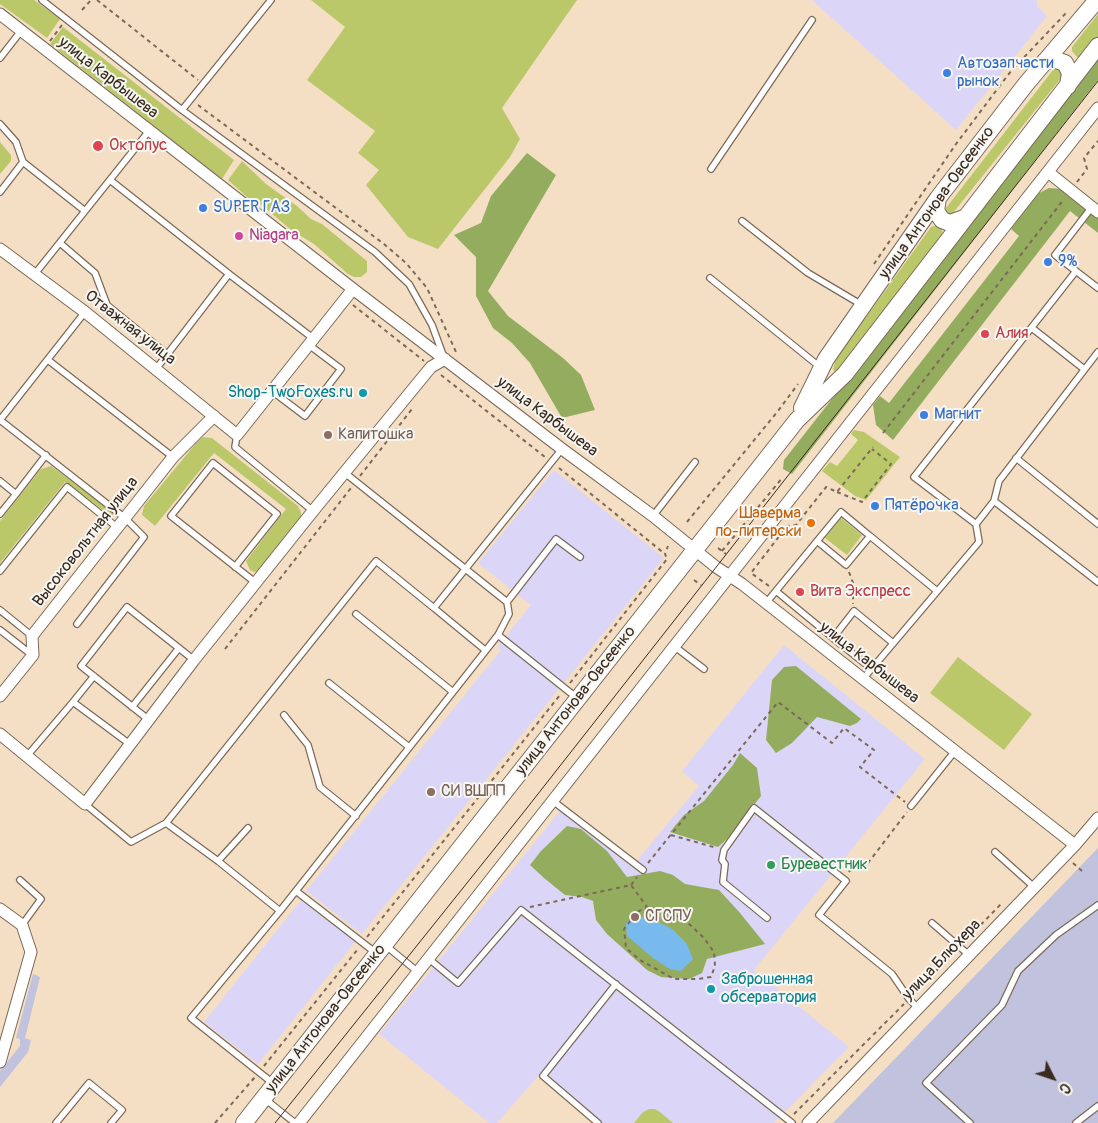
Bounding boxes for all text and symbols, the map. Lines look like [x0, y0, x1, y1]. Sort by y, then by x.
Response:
street label: улица Карбышева [54, 33, 162, 123]
place label: Автозапчасти рынок [957, 54, 1054, 92]
marker: Автозапчасти рынок [941, 67, 953, 79]
street label: улица Антонова-Овсеенко [875, 123, 999, 283]
place label: Октопус [109, 136, 167, 156]
marker: Октопус [91, 139, 105, 153]
place label: SUPER ГАЗ [213, 198, 290, 218]
marker: SUPER ГАЗ [197, 202, 209, 214]
place label: Niagara [249, 226, 299, 246]
marker: Niagara [233, 230, 245, 242]
place label: 9% [1058, 252, 1078, 272]
marker: 9% [1042, 256, 1054, 268]
street label: Отважная улица [81, 287, 179, 369]
place label: Алия [995, 324, 1028, 344]
marker: Алия [979, 328, 991, 340]
street label: улица Карбышева [493, 373, 601, 461]
place label: Shop-TwoFoxes.ru [228, 383, 353, 403]
marker: Shop-TwoFoxes.ru [357, 387, 369, 399]
place label: Магнит [934, 405, 982, 425]
marker: Магнит [918, 409, 930, 421]
place label: Капитошка [338, 425, 414, 445]
marker: Капитошка [322, 429, 334, 441]
street label: Высоковольтная улица [29, 473, 143, 611]
place label: Пятёрочка [885, 496, 959, 516]
marker: Пятёрочка [869, 500, 881, 512]
place label: Шаверма по-питерски [715, 504, 801, 542]
marker: Шаверма по-питерски [805, 517, 817, 529]
place label: Вита Экспресс [810, 582, 911, 602]
marker: Вита Экспресс [794, 586, 806, 598]
street label: улица Карбышева [815, 618, 923, 708]
street label: улица Антонова-Овсеенко [512, 623, 640, 779]
place label: СИ ВШПП [441, 782, 505, 802]
marker: СИ ВШПП [425, 786, 437, 798]
place label: Буревестник [781, 855, 868, 875]
marker: Буревестник [765, 859, 777, 871]
place label: СГСПУ [645, 907, 692, 927]
marker: СГСПУ [629, 911, 641, 923]
street label: улица Блюхера [899, 916, 985, 1004]
street label: улица Антонова-Овсеенко [262, 941, 390, 1097]
place label: Заброшенная обсерватория [721, 970, 816, 1008]
marker: Заброшенная обсерватория [705, 983, 717, 995]
north arrow [1028, 1053, 1078, 1103]
text: С [1055, 1079, 1074, 1097]

